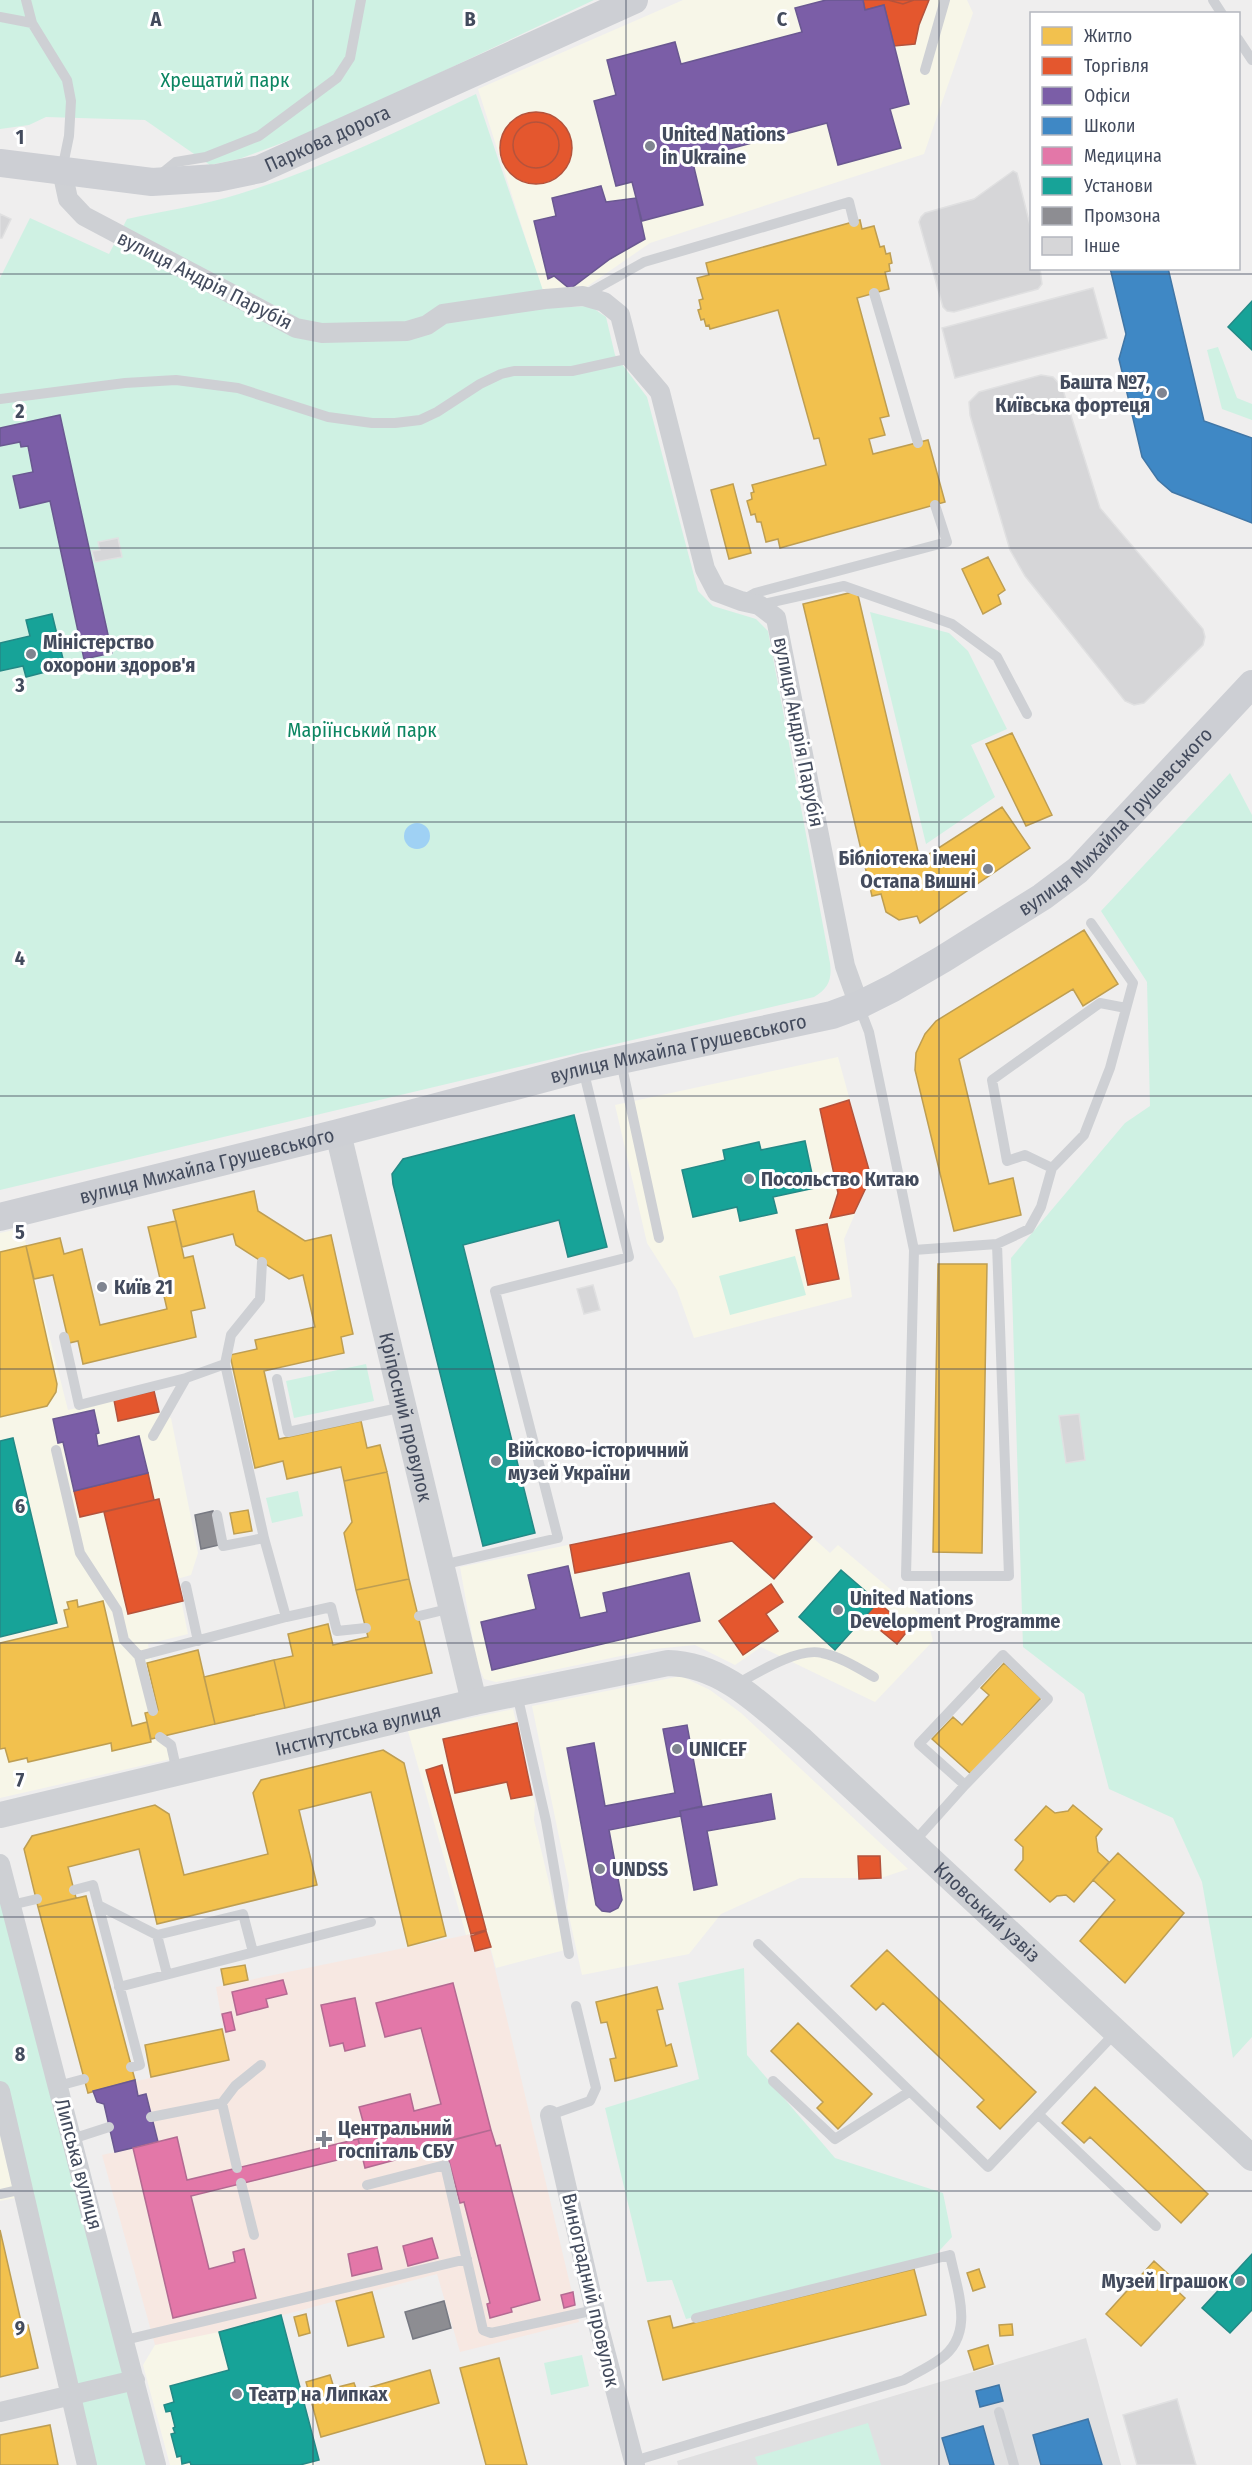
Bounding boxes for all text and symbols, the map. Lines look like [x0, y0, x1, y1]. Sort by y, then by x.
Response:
text: A [150, 7, 163, 31]
text: B [464, 7, 476, 31]
text: C [777, 7, 788, 31]
legend [1030, 12, 1240, 270]
text: Житло [1084, 25, 1132, 47]
text: Торгівля [1084, 55, 1149, 77]
park label: Хрещатий парк [161, 68, 290, 92]
text: Офіси [1084, 85, 1130, 107]
street label: Паркова дорога [261, 100, 394, 177]
text: Школи [1084, 115, 1135, 137]
place label: United Nations in Ukraine [662, 122, 786, 169]
text: 1 [16, 125, 24, 149]
marker: United Nations in Ukraine [643, 139, 657, 153]
text: Медицина [1084, 145, 1162, 167]
text: Установи [1083, 175, 1153, 197]
text: Промзона [1084, 205, 1161, 227]
street label: вулиця Андрія Парубія [114, 226, 296, 334]
text: Інше [1084, 235, 1120, 257]
place label: Башта №7, Київська фортеця [995, 370, 1150, 417]
marker: Башта №7, Київська фортеця [1155, 386, 1169, 400]
text: 2 [14, 399, 25, 423]
place label: Міністерство охорони здоров'я [43, 630, 195, 677]
street label: вулиця Андрія Парубія [769, 635, 829, 829]
marker: Міністерство охорони здоров'я [24, 647, 38, 661]
text: 3 [14, 673, 25, 697]
park label: Маріїнський парк [287, 718, 437, 742]
street label: вулиця Михайла Грушевського [1014, 722, 1217, 921]
place label: Бібліотека імені Остапа Вишні [839, 846, 976, 893]
marker: Бібліотека імені Остапа Вишні [981, 862, 995, 876]
text: 4 [15, 946, 25, 970]
street label: вулиця Михайла Грушевського [547, 1009, 809, 1088]
street label: вулиця Михайла Грушевського [77, 1122, 337, 1209]
place label: Посольство Китаю [761, 1167, 919, 1191]
marker: Посольство Китаю [742, 1172, 756, 1186]
text: 5 [15, 1220, 25, 1244]
place label: Київ 21 [114, 1275, 173, 1299]
marker: Київ 21 [95, 1280, 109, 1294]
street label: Кріпосний провулок [374, 1330, 438, 1505]
place label: Війсково-історичний музей України [508, 1438, 689, 1485]
marker: Війсково-історичний музей України [489, 1454, 503, 1468]
text: 6 [15, 1494, 25, 1518]
place label: United Nations Development Programme [850, 1586, 1060, 1633]
marker: United Nations Development Programme [831, 1603, 845, 1617]
street label: Інститутська вулиця [273, 1698, 443, 1761]
place label: UNICEF [689, 1737, 747, 1761]
marker: UNICEF [670, 1742, 684, 1756]
text: 7 [16, 1768, 25, 1792]
place label: UNDSS [612, 1857, 668, 1881]
street label: Кловський узвіз [929, 1857, 1045, 1967]
marker: UNDSS [593, 1862, 607, 1876]
text: 8 [15, 2042, 26, 2066]
street label: Липська вулиця [50, 2096, 108, 2232]
place label: Центральний госпіталь СБУ [338, 2116, 454, 2163]
marker: Центральний госпіталь СБУ [315, 2130, 333, 2148]
street label: Виноградний провулок [557, 2191, 625, 2390]
place label: Музей Іграшок [1102, 2269, 1229, 2293]
marker: Музей Іграшок [1233, 2274, 1247, 2288]
text: 9 [15, 2316, 25, 2340]
place label: Театр на Липках [249, 2382, 388, 2406]
marker: Театр на Липках [230, 2387, 244, 2401]

